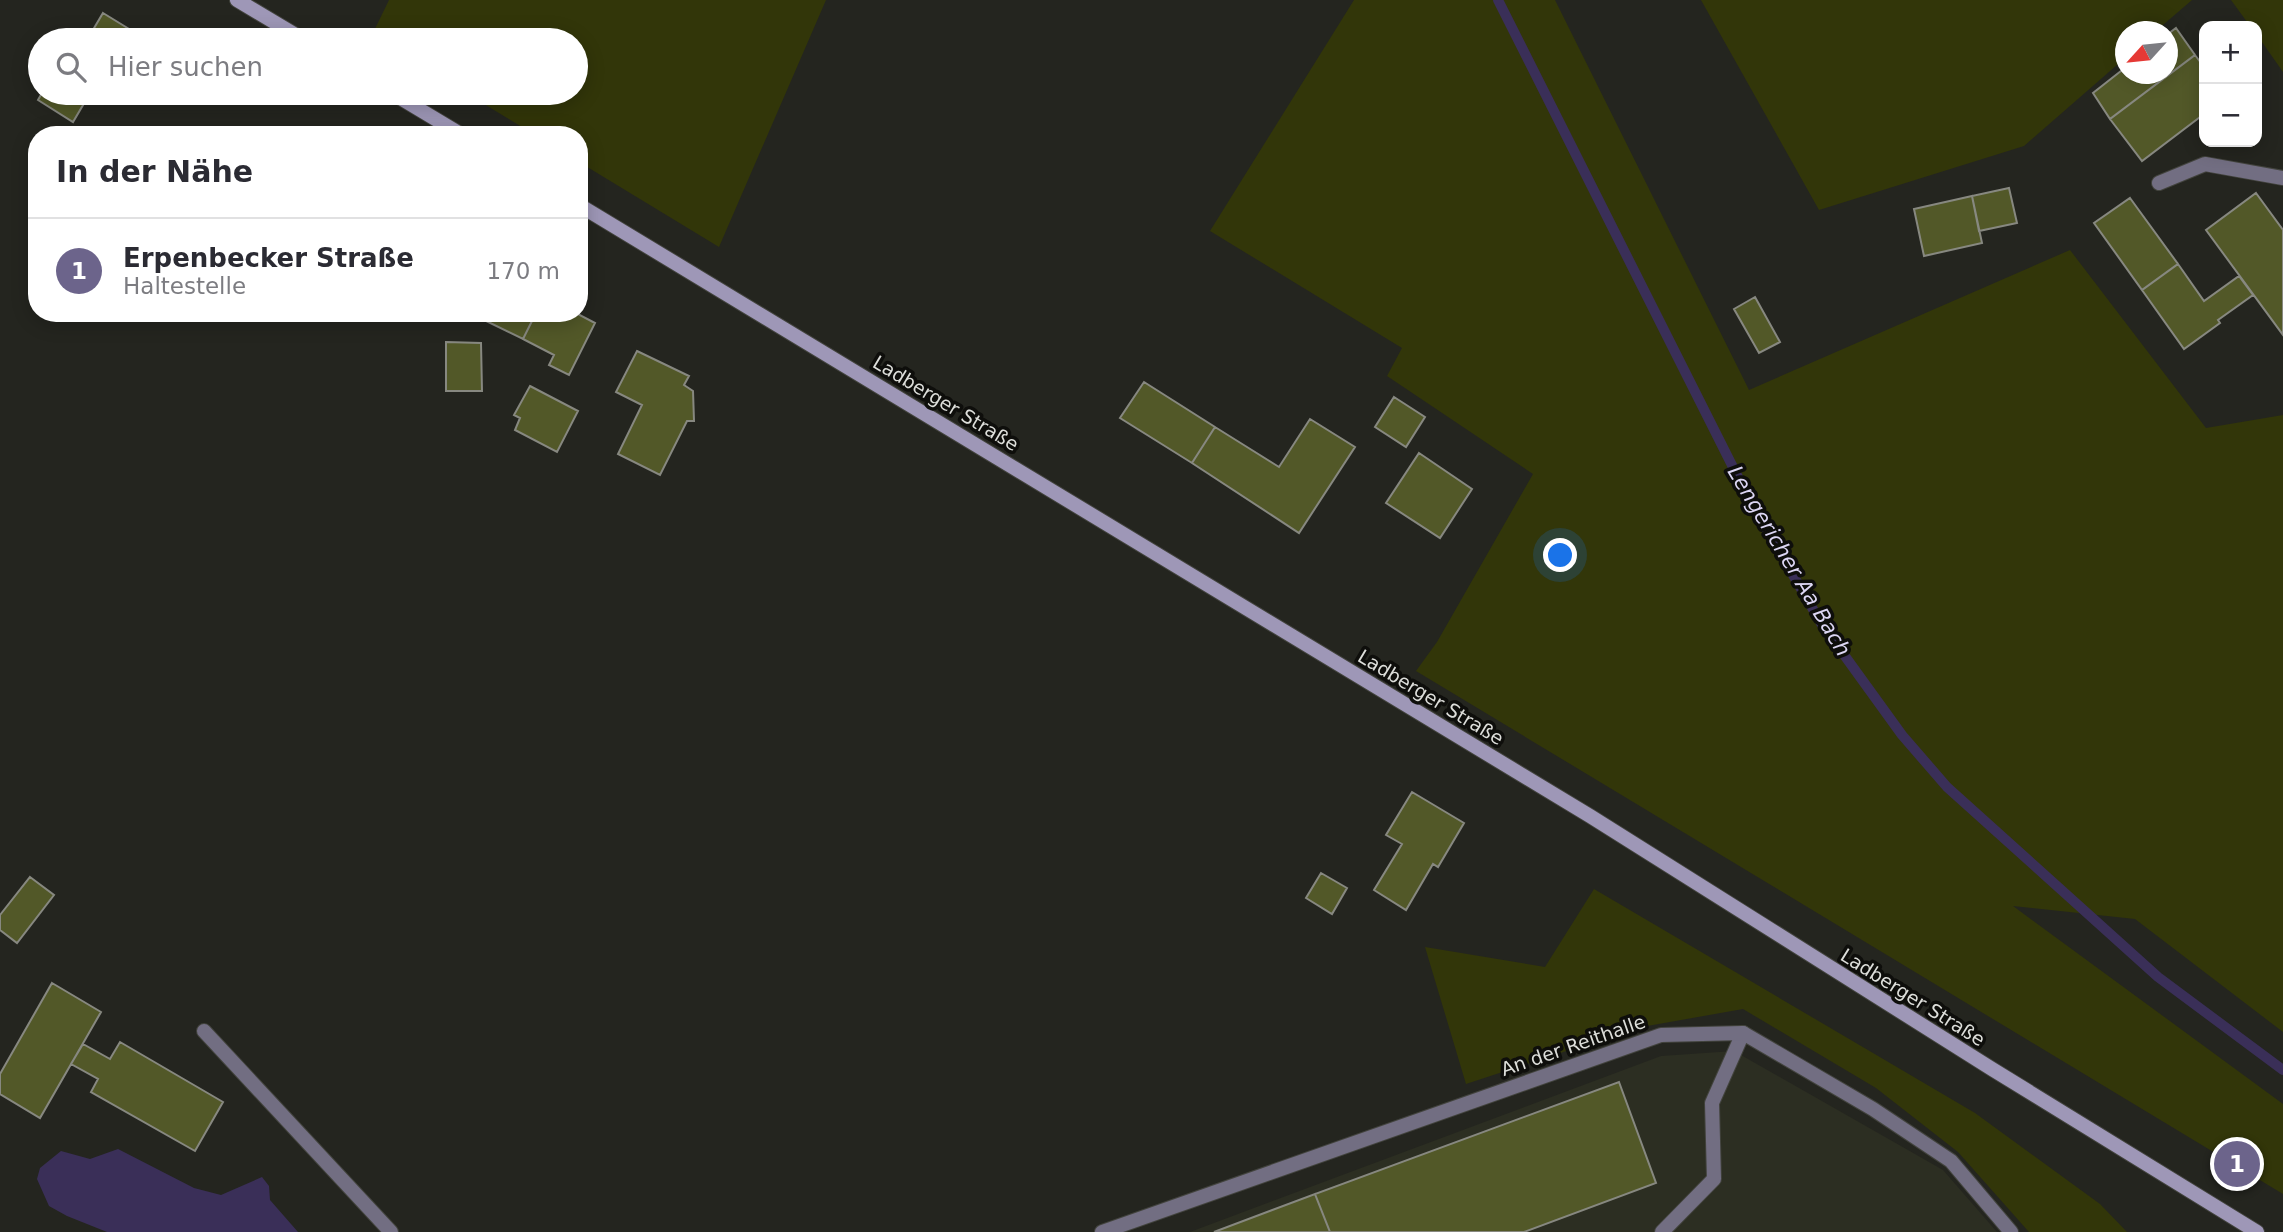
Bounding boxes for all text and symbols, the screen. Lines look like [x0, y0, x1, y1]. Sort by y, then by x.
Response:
north arrow [2115, 21, 2178, 84]
map controls [2199, 21, 2262, 147]
button: + [2199, 21, 2262, 84]
search box [28, 28, 588, 105]
icon: search [52, 48, 90, 86]
text: Hier suchen [108, 52, 263, 82]
button: − [2199, 84, 2262, 147]
text: In der Nähe [56, 154, 253, 189]
text: Erpenbecker Straße [123, 243, 414, 273]
text: 1 [71, 258, 87, 284]
text: 170 m [486, 258, 560, 284]
text: Haltestelle [123, 273, 246, 299]
street label: Ladberger Straße [869, 351, 1023, 455]
water label: Lengericher Aa Bach [1723, 461, 1855, 661]
your location [1543, 538, 1577, 572]
street label: Ladberger Straße [1354, 645, 1508, 749]
street label: Ladberger Straße [1837, 944, 1989, 1050]
street label: An der Reithalle [1498, 1010, 1648, 1080]
pin: 1 [2214, 1138, 2260, 1190]

